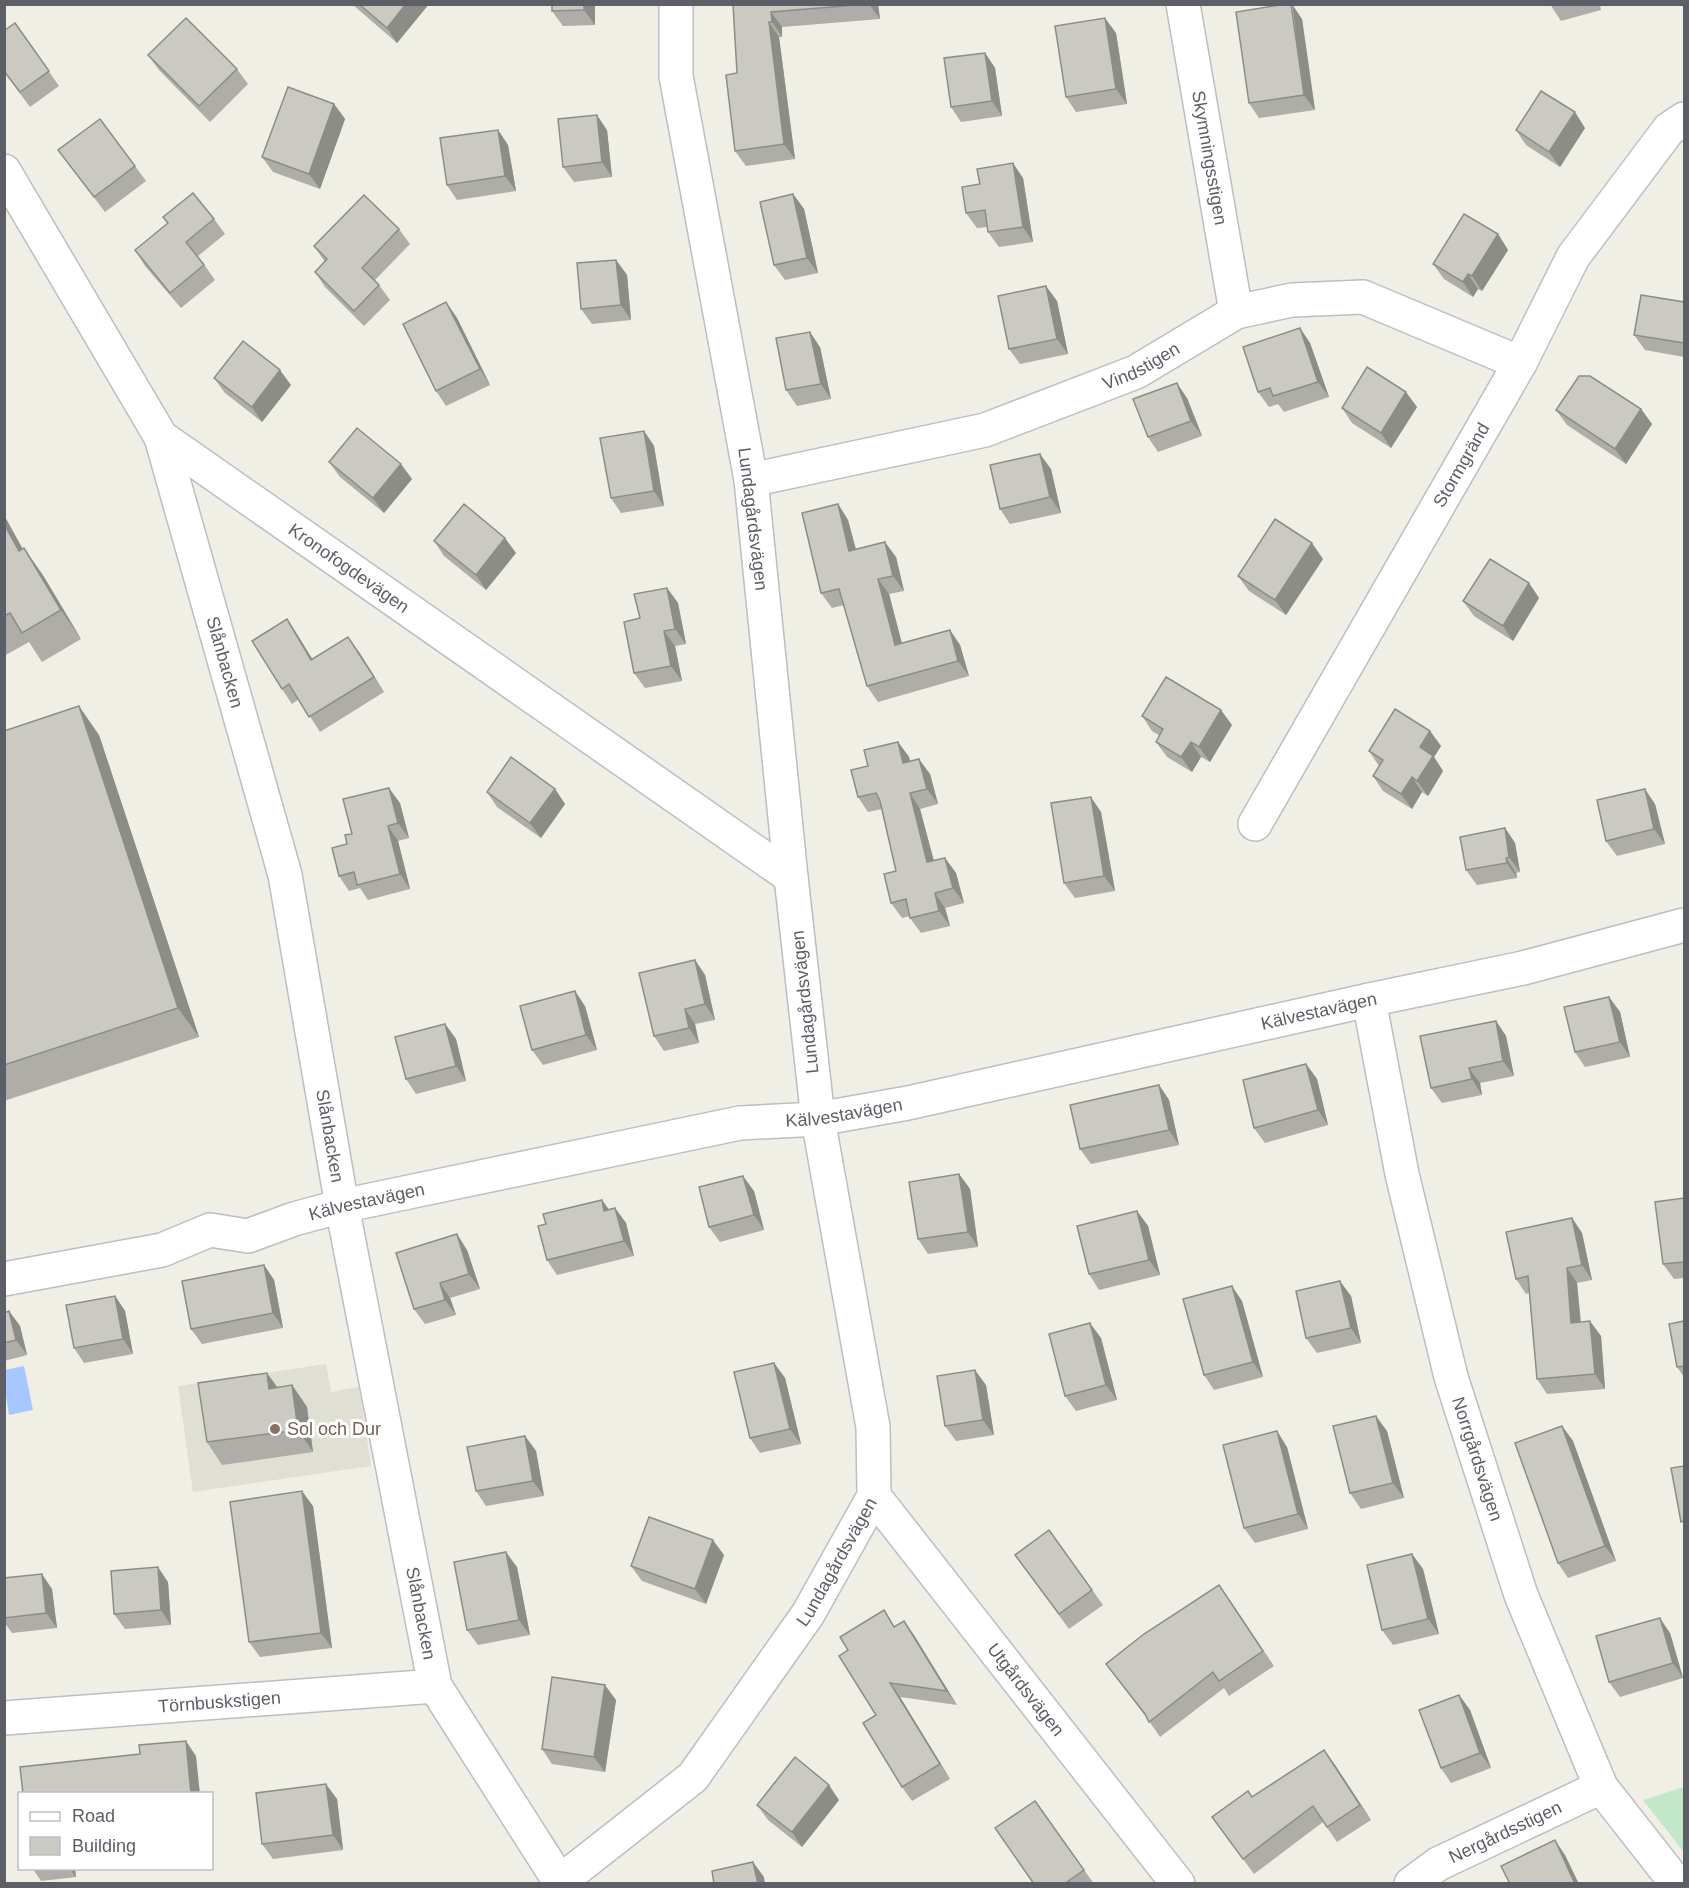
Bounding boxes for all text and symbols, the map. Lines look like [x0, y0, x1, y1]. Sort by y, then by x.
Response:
street label: Skymningsstigen [1188, 89, 1231, 227]
street label: Vindstigen [1100, 338, 1183, 394]
street label: Stormgränd [1429, 419, 1493, 511]
street label: Lundagårdsvägen [734, 446, 772, 592]
street label: Kronofogdevägen [285, 519, 413, 617]
street label: Slånbacken [202, 614, 247, 710]
street label: Lundagårdsvägen [788, 929, 822, 1075]
street label: Kälvestavägen [1259, 989, 1379, 1034]
street label: Slånbacken [312, 1088, 348, 1184]
street label: Kälvestavägen [785, 1094, 904, 1131]
street label: Kälvestavägen [307, 1179, 426, 1225]
street label: Norrgårdsvägen [1448, 1394, 1507, 1523]
place label: Sol och Dur [287, 1419, 381, 1439]
marker: Sol och Dur [268, 1422, 282, 1436]
street label: Lundagårdsvägen [793, 1494, 881, 1630]
street label: Slånbacken [402, 1565, 440, 1661]
street label: Utgårdsvägen [983, 1639, 1068, 1740]
street label: Törnbuskstigen [157, 1687, 282, 1717]
legend [18, 1792, 213, 1870]
street label: Nergårdsstigen [1446, 1797, 1565, 1867]
text: Road [72, 1806, 115, 1826]
text: Building [72, 1836, 136, 1856]

